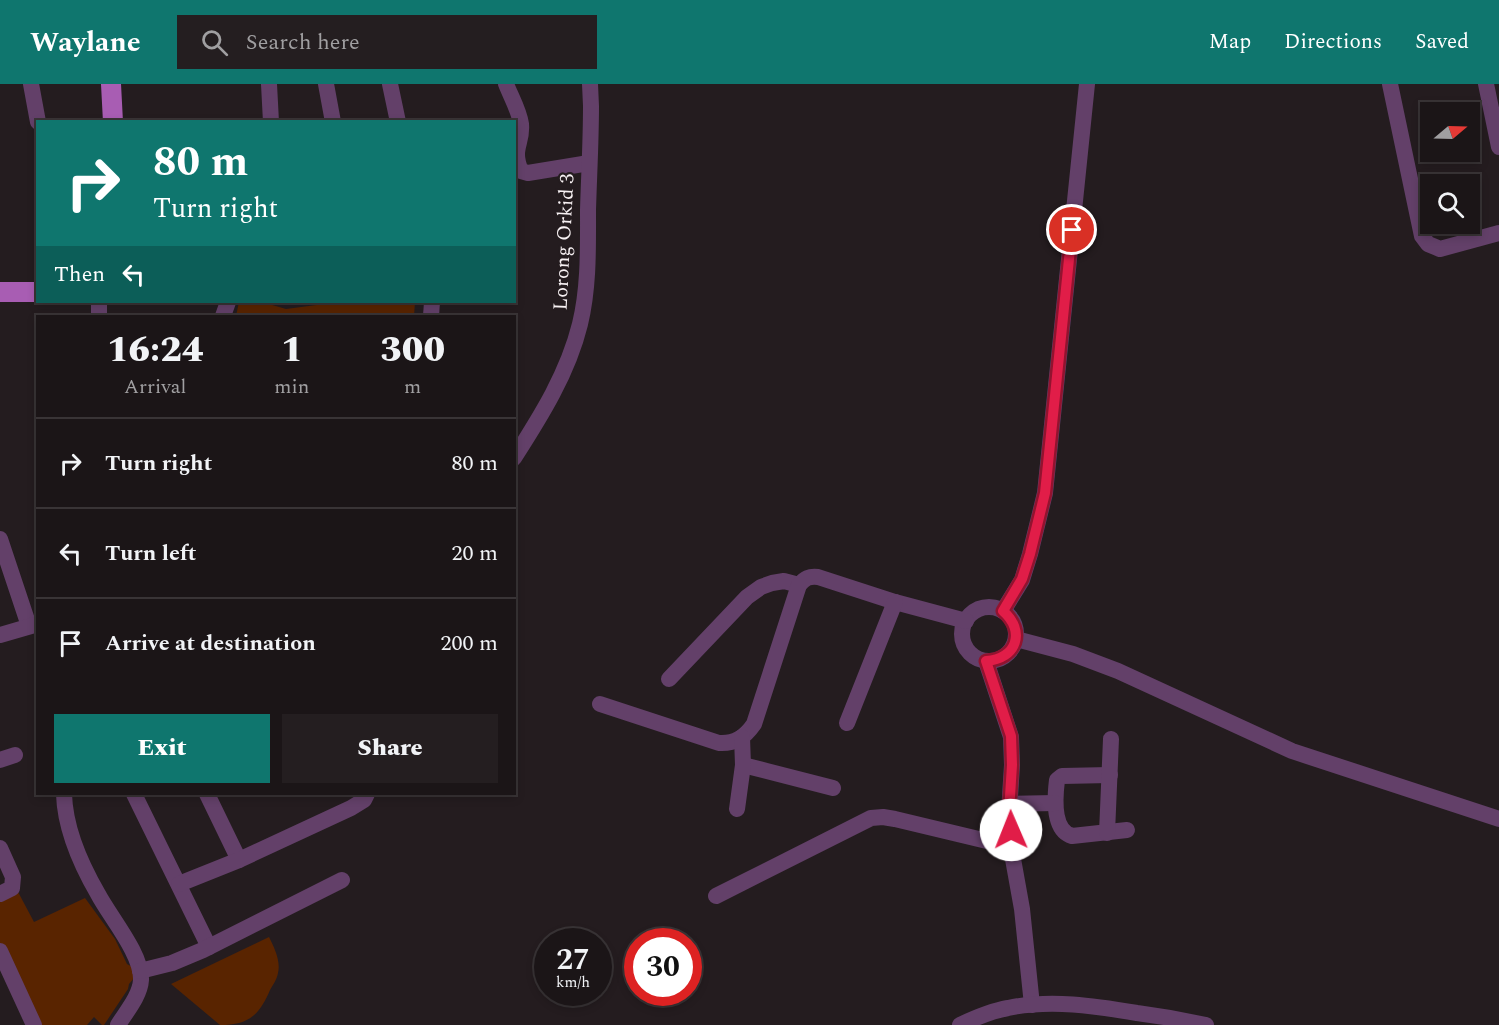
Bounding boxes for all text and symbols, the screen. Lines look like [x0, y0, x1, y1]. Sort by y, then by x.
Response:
search box [177, 15, 597, 69]
text: Waylane [30, 21, 141, 64]
icon: search [198, 26, 231, 59]
text: Search here [246, 26, 360, 59]
text: Map [1209, 26, 1251, 58]
text: Directions [1284, 26, 1382, 58]
text: Saved [1415, 26, 1469, 58]
north arrow [1420, 102, 1480, 162]
map controls [1420, 102, 1480, 234]
text: 80 m [153, 131, 248, 194]
icon: right [54, 144, 132, 222]
street label: Lorong Orkid 3 [545, 173, 583, 311]
button: search [1420, 174, 1480, 234]
text: Turn right [153, 188, 278, 230]
pin [1046, 204, 1097, 255]
icon: arrive [1055, 213, 1088, 246]
text: Then [54, 258, 105, 291]
icon: left [117, 258, 150, 291]
text: 16:24 [107, 323, 203, 378]
text: 1 [281, 323, 303, 378]
text: 300 [380, 323, 445, 378]
text: Arrival [124, 372, 186, 402]
text: min [274, 372, 309, 402]
text: m [404, 372, 421, 402]
icon: right [54, 447, 87, 480]
text: Turn right [105, 447, 212, 480]
text: 80 m [452, 447, 498, 480]
icon: left [54, 537, 87, 570]
text: Turn left [105, 537, 197, 570]
text: 20 m [452, 537, 498, 570]
icon: arrive [54, 627, 87, 660]
text: Arrive at destination [105, 627, 316, 660]
text: 200 m [441, 627, 498, 660]
button: Exit [54, 714, 270, 783]
button: Share [282, 714, 498, 783]
position arrow [979, 798, 1043, 862]
speed limit sign: 30 [624, 928, 702, 1006]
text: 27 [556, 937, 590, 983]
text: km/h [556, 971, 590, 994]

